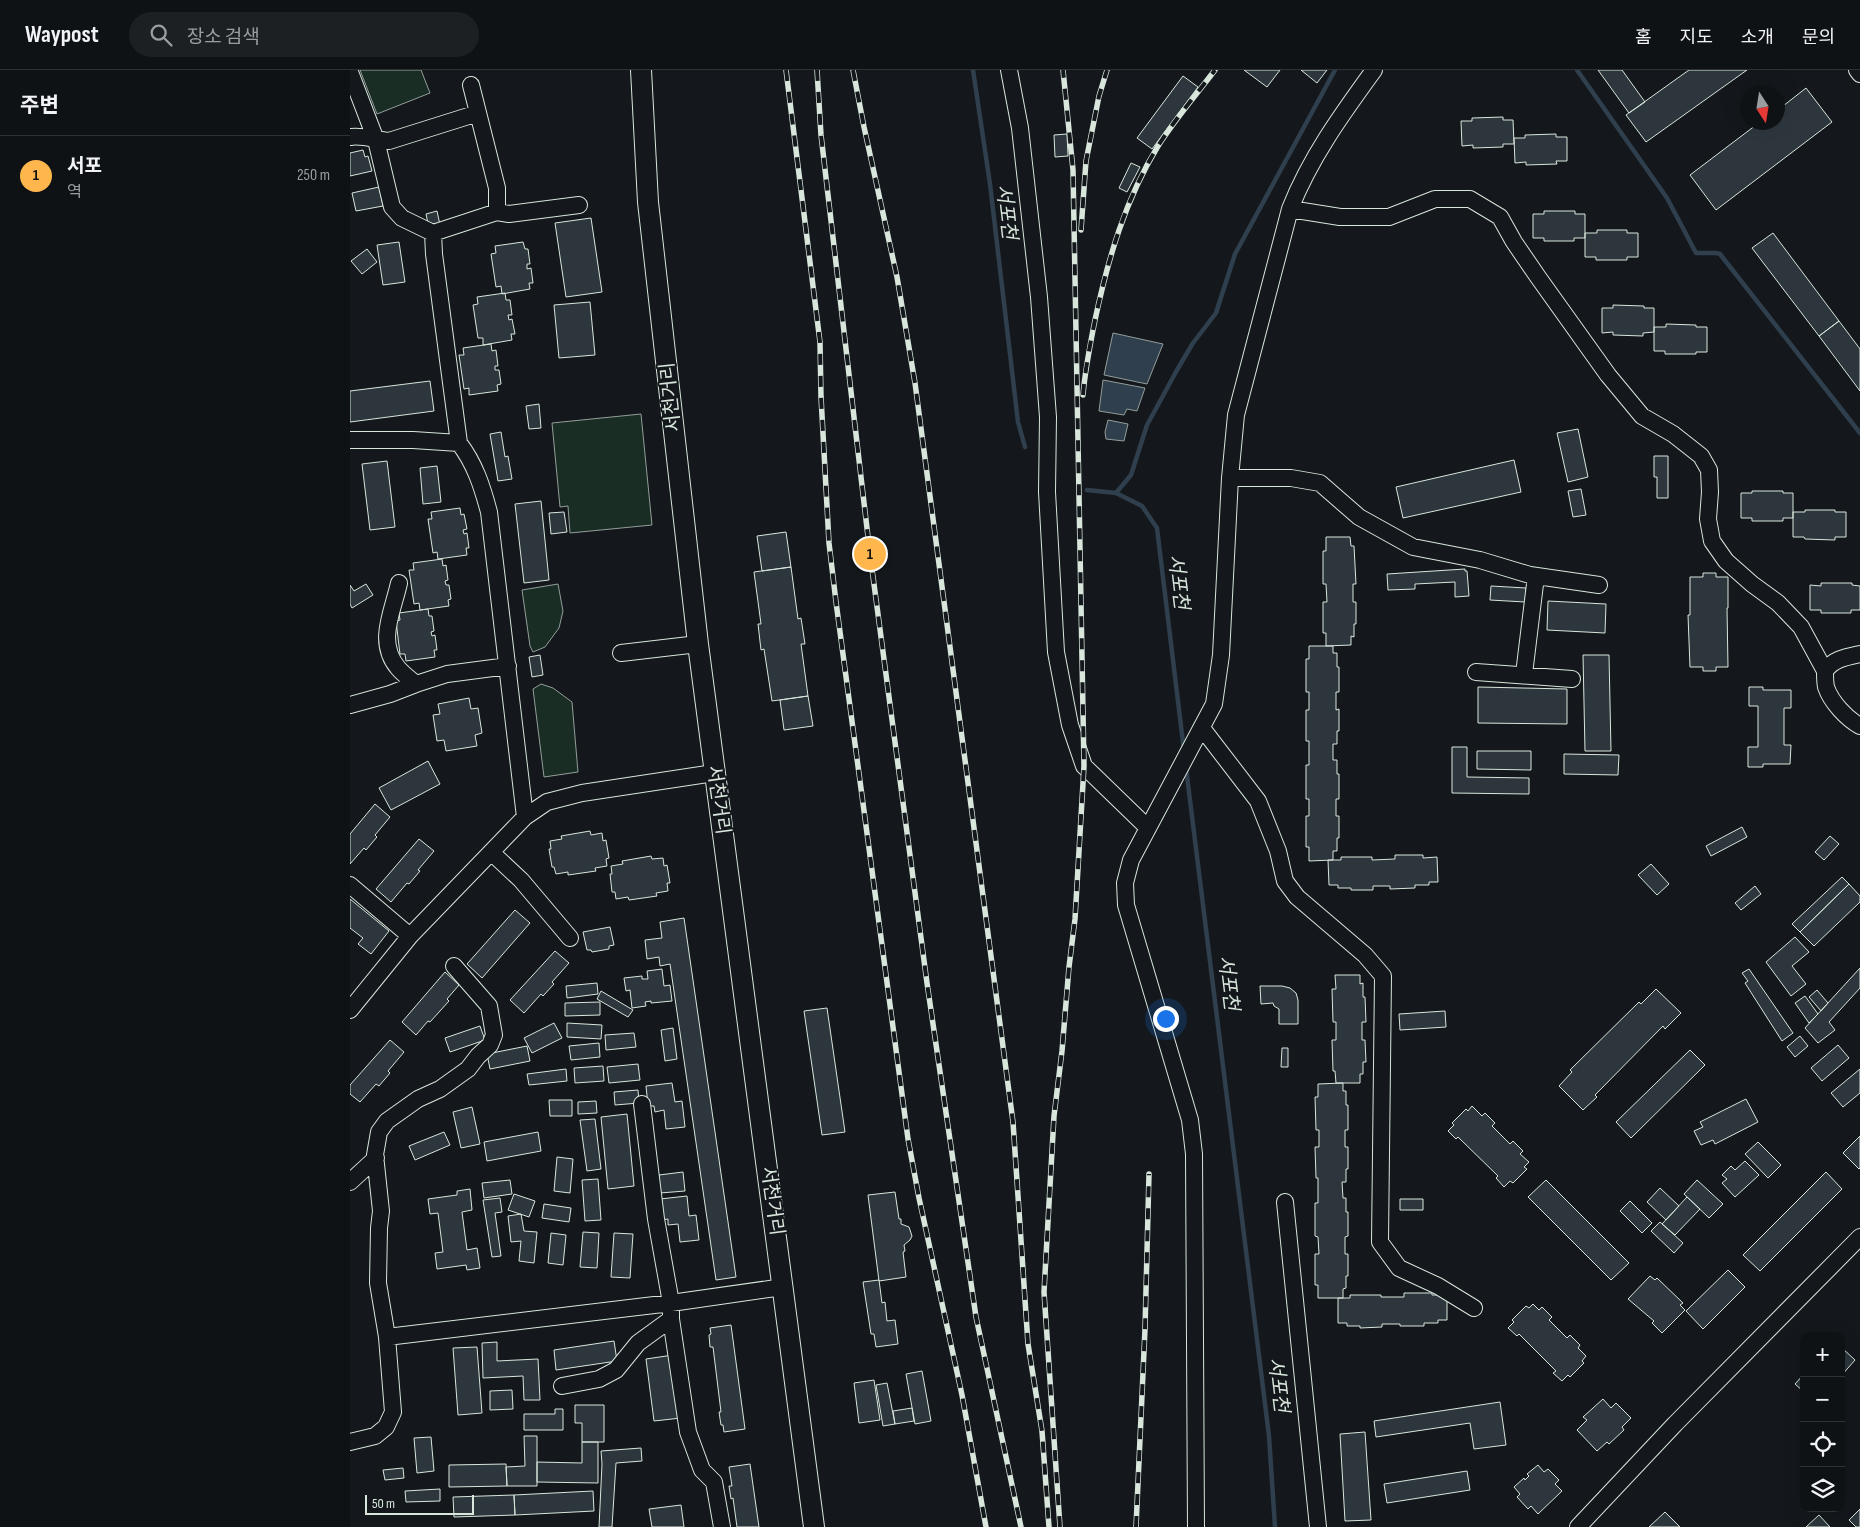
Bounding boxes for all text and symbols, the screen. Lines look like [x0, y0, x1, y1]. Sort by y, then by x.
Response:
search box [129, 12, 479, 57]
text: Waypost [25, 20, 99, 49]
icon: search [147, 21, 175, 49]
text: 장소 검색 [187, 26, 260, 49]
text: 홈 [1635, 27, 1652, 48]
text: 지도 [1680, 27, 1713, 48]
text: 소개 [1741, 27, 1774, 48]
text: 문의 [1802, 27, 1835, 48]
north arrow [1740, 85, 1785, 130]
text: 주변 [20, 93, 59, 118]
text: 서포 [67, 155, 102, 178]
text: 1 [33, 166, 39, 185]
text: 250 m [297, 166, 330, 185]
text: 역 [67, 183, 82, 202]
water label: 서포천 [991, 183, 1022, 243]
street label: 서천거리 [656, 361, 686, 433]
pin: 1 [854, 535, 886, 573]
water label: 서포천 [1163, 553, 1194, 613]
street label: 서천거리 [702, 764, 734, 836]
water label: 서포천 [1213, 954, 1244, 1014]
your location [1153, 1006, 1179, 1032]
street label: 서천거리 [756, 1165, 788, 1237]
map controls [1800, 1332, 1845, 1512]
button: + [1800, 1332, 1845, 1377]
water label: 서포천 [1263, 1356, 1294, 1416]
button: − [1800, 1377, 1845, 1422]
button: locate [1800, 1422, 1845, 1467]
button: layers [1800, 1467, 1845, 1512]
scale bar [365, 1492, 474, 1515]
text: 50 m [372, 1495, 395, 1512]

